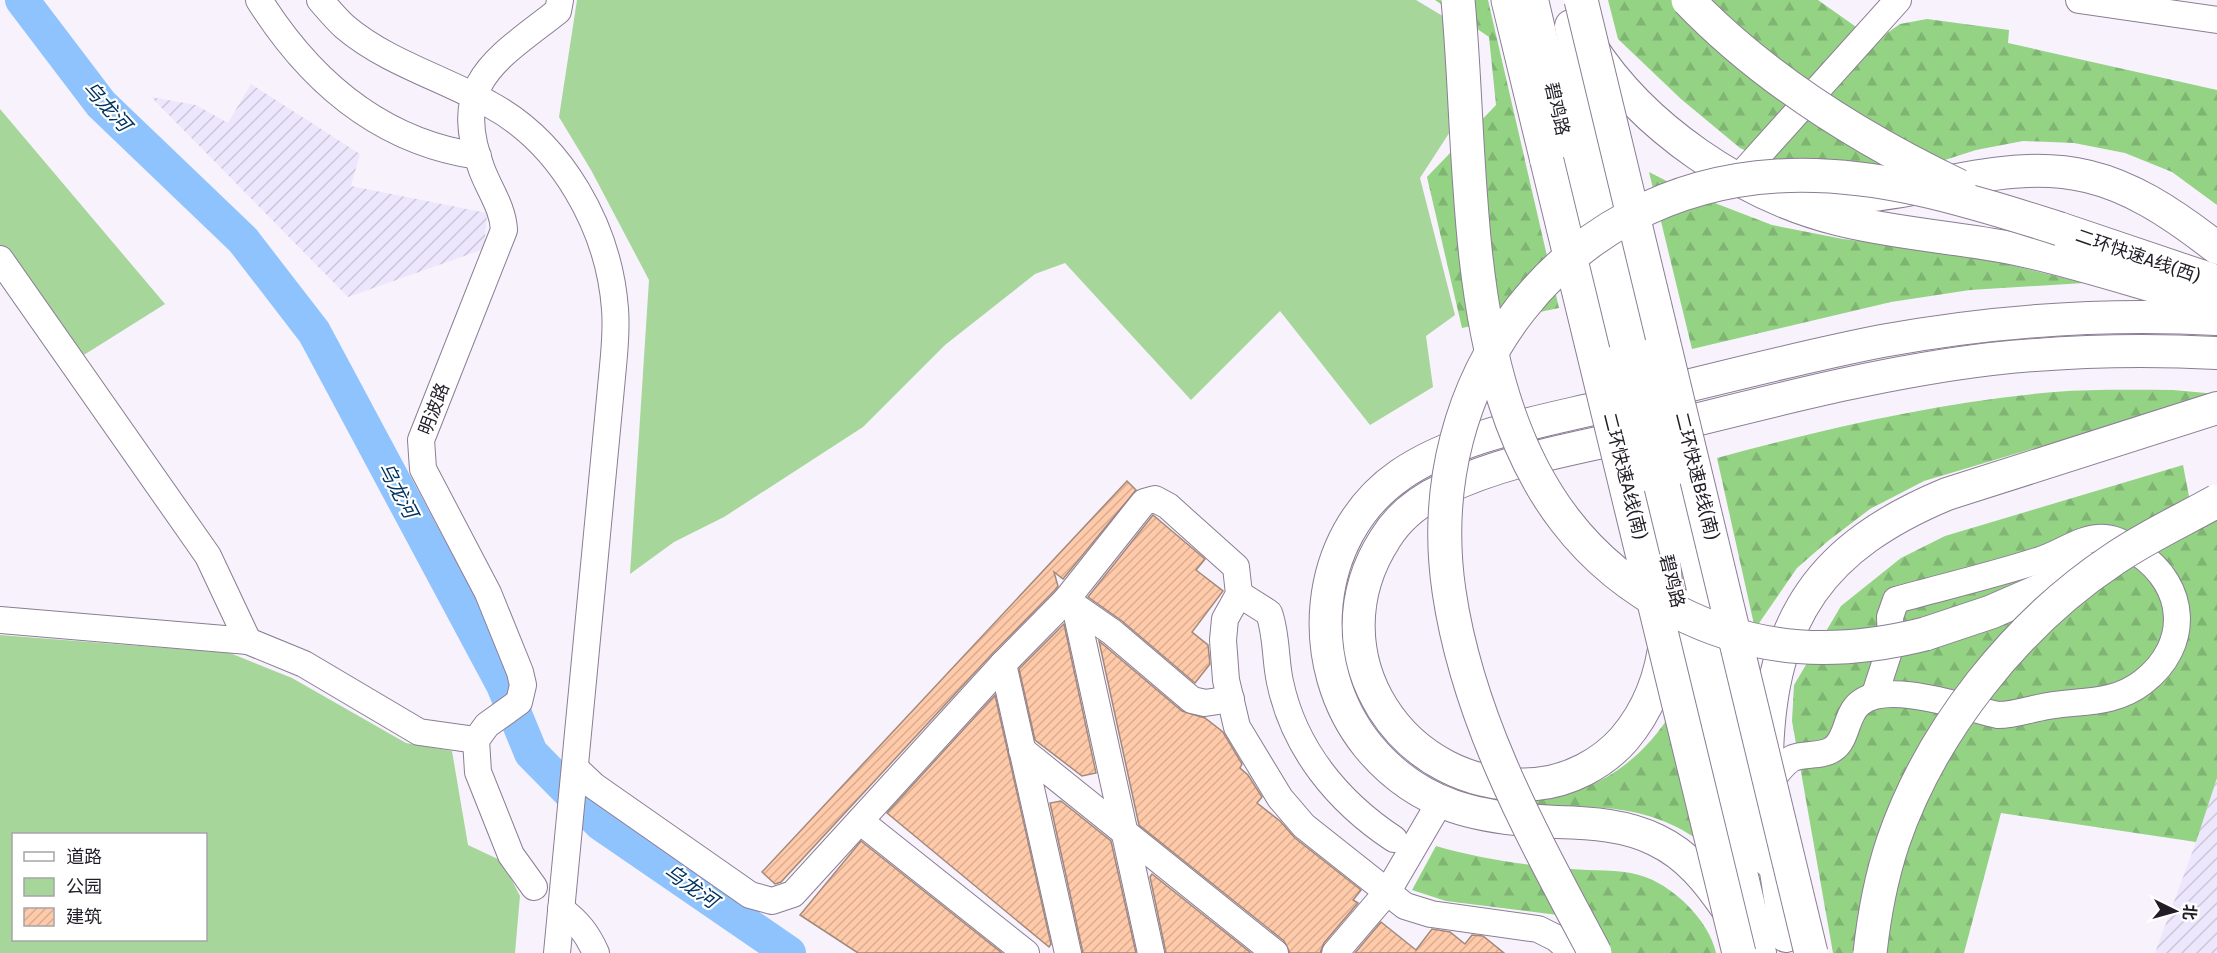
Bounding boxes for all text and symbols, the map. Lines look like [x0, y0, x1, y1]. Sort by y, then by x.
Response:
water label: 乌龙河 [78, 76, 139, 139]
street label: 碧鸡路 [1540, 80, 1574, 138]
street label: 二环快速A线(西) [2073, 224, 2203, 288]
street label: 明波路 [414, 380, 454, 438]
street label: 二环快速A线(南) [1599, 410, 1651, 542]
street label: 二环快速B线(南) [1671, 410, 1724, 542]
water label: 乌龙河 [373, 458, 425, 526]
street label: 碧鸡路 [1655, 552, 1689, 610]
legend [12, 833, 207, 941]
text: 道路 [66, 846, 102, 868]
water label: 乌龙河 [660, 859, 726, 915]
text: 公园 [66, 876, 102, 898]
north arrow [2145, 881, 2205, 941]
text: 北 [2179, 903, 2200, 921]
text: 建筑 [66, 906, 102, 928]

